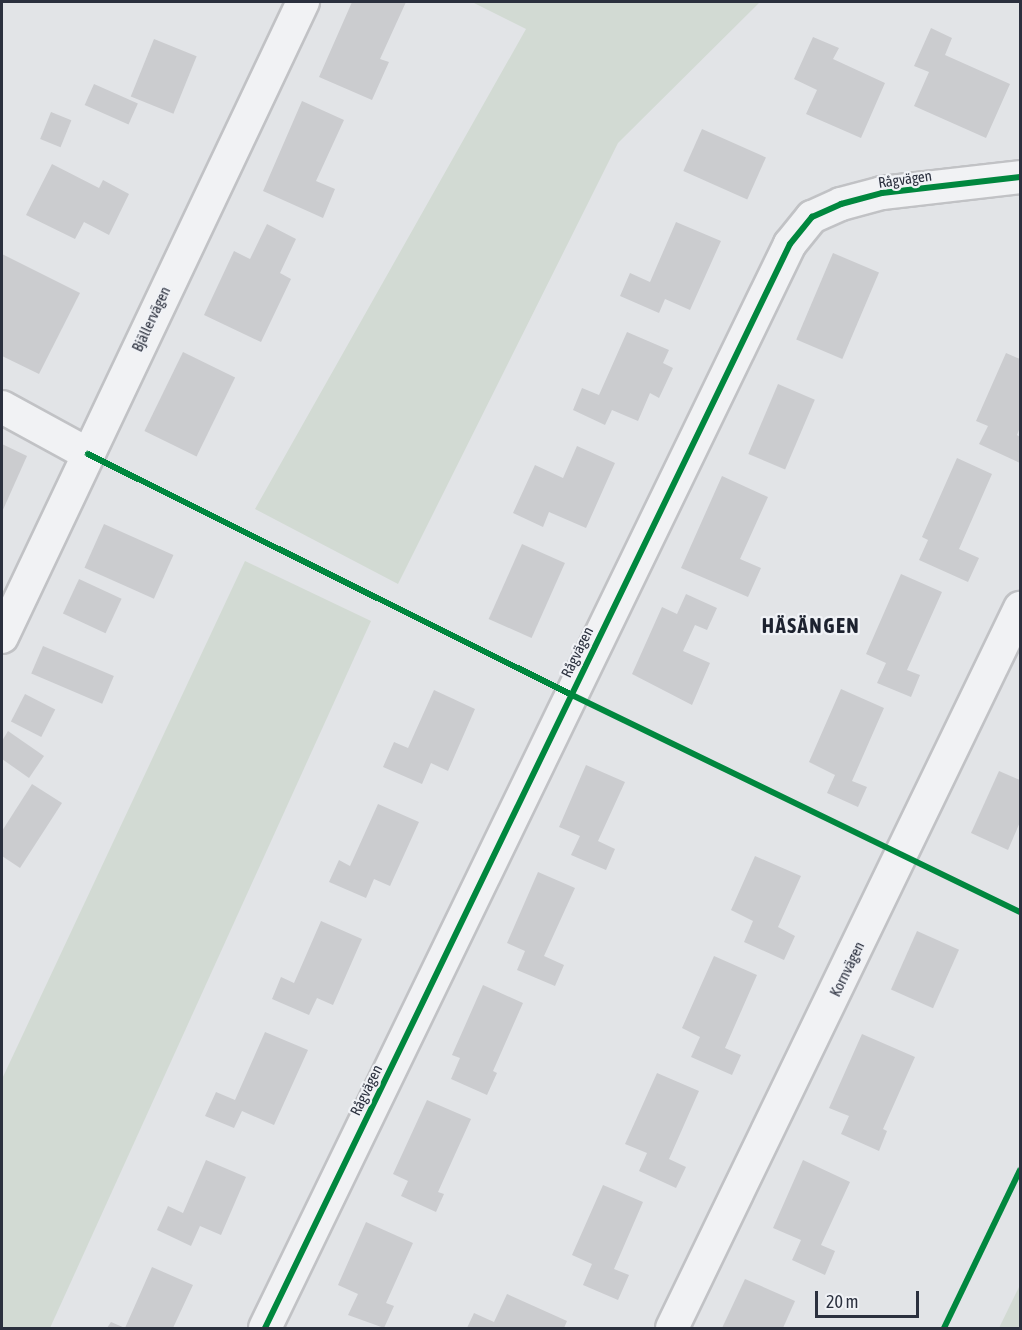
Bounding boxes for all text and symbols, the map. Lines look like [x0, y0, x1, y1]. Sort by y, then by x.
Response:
street label: Rågvägen [877, 166, 933, 192]
street label: Bjällervägen [128, 284, 174, 354]
district label: HÄSÄNGEN [762, 612, 860, 638]
street label: Rågvägen [557, 624, 597, 680]
street label: Kornvägen [826, 939, 868, 999]
street label: Rågvägen [346, 1062, 386, 1118]
scale bar [818, 1279, 922, 1317]
text: 20 m [826, 1291, 858, 1312]

